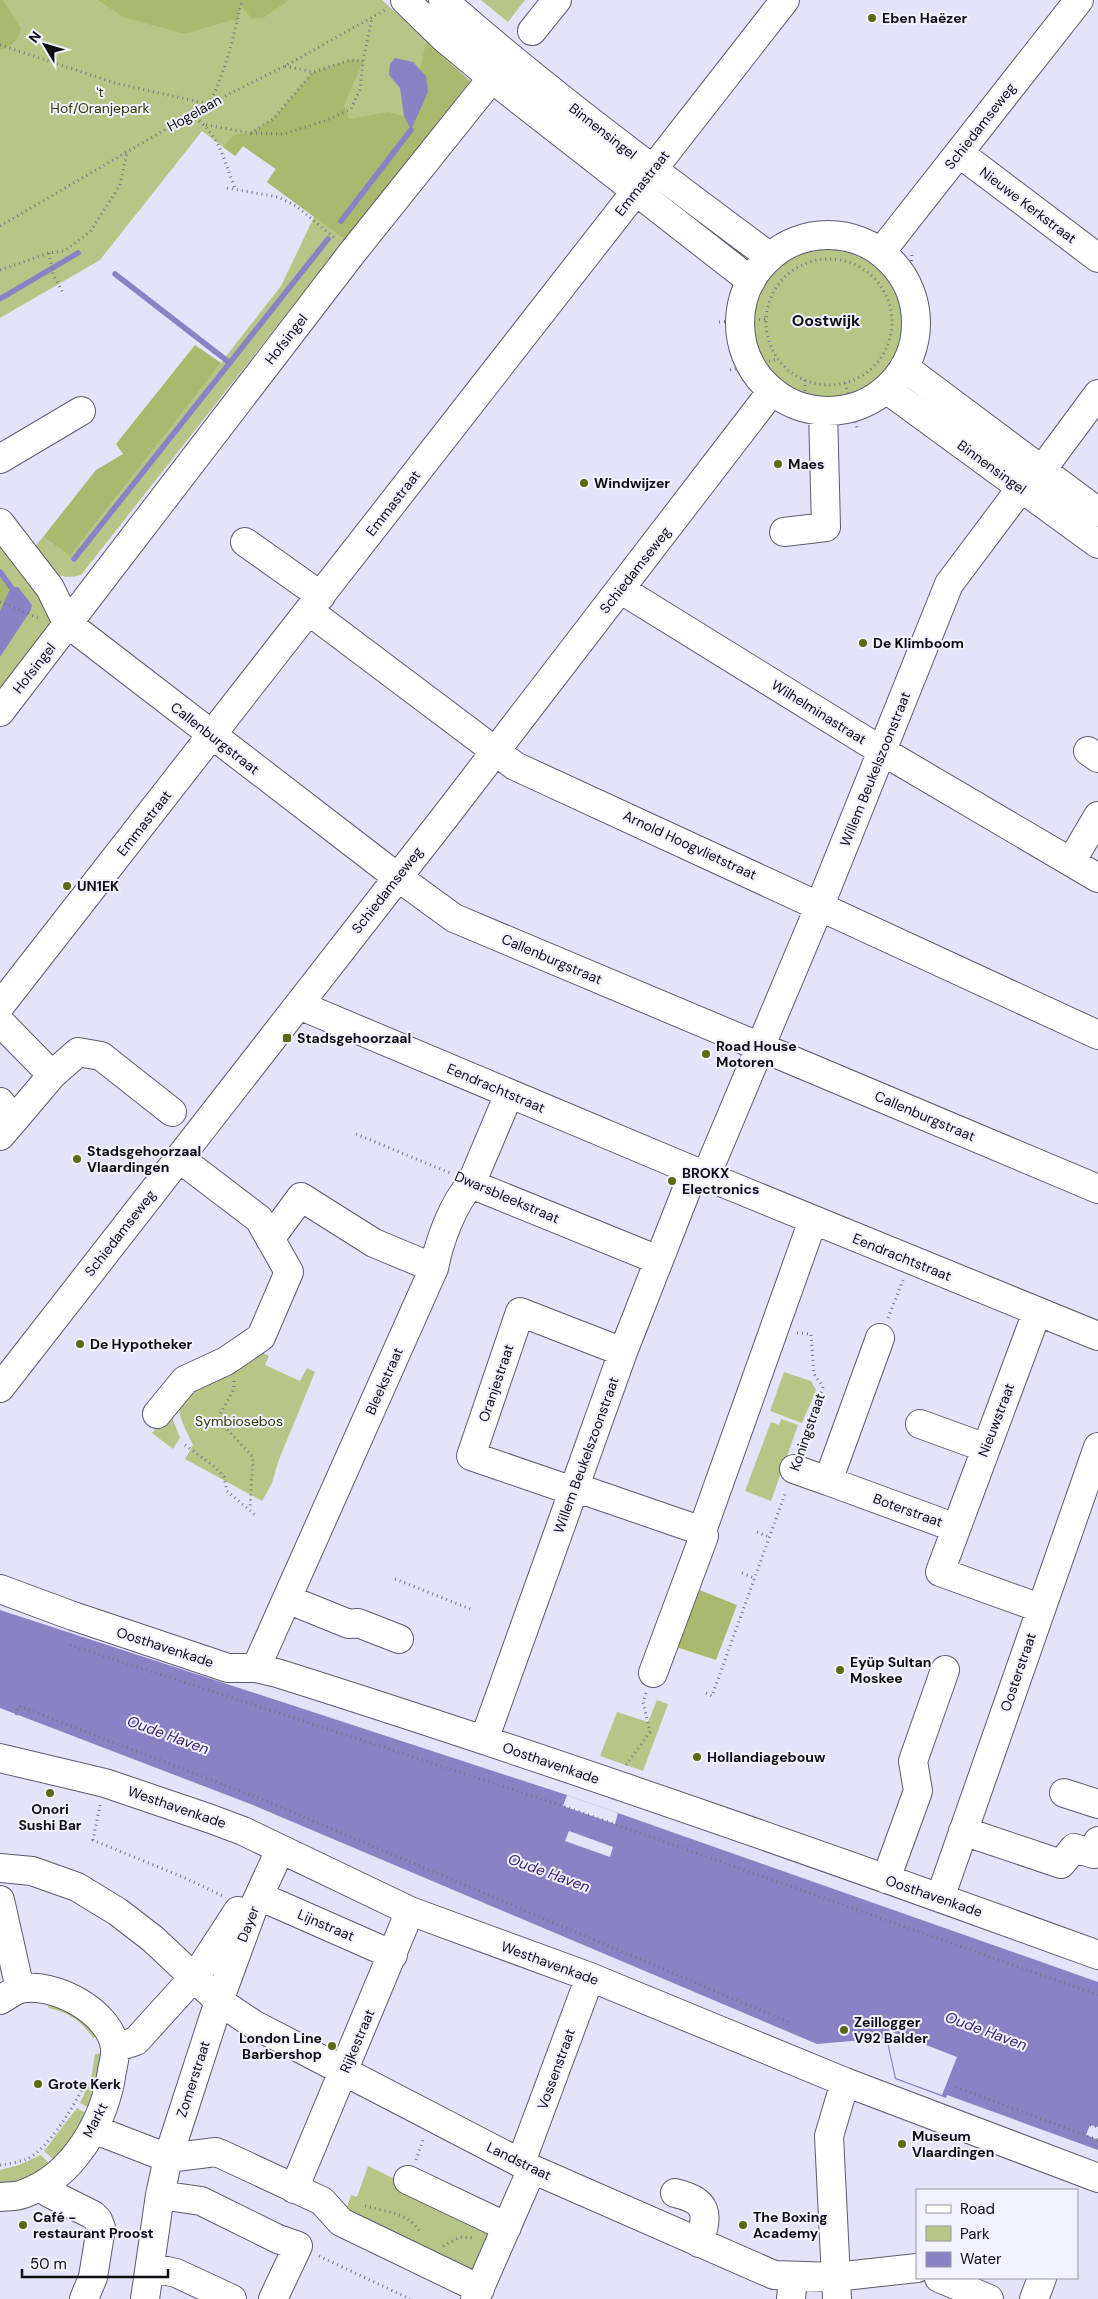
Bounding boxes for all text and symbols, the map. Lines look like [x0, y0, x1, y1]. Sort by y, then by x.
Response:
place label: Eben Haëzer [882, 9, 968, 27]
marker: Eben Haëzer [866, 12, 878, 24]
north arrow [20, 20, 70, 70]
text: N [25, 27, 45, 47]
street label: Schiedamseweg [941, 79, 1020, 173]
park label: 't Hof/Oranjepark [50, 83, 150, 117]
street label: Hogelaan [164, 91, 224, 135]
street label: Binnensingel [566, 99, 640, 163]
street label: Emmastraat [611, 147, 673, 219]
street label: Nieuwe Kerkstraat [976, 163, 1080, 247]
street label: Hofsingel [261, 310, 311, 368]
district label: Oostwijk [792, 310, 861, 331]
street label: Binnensingel [954, 436, 1030, 498]
place label: Maes [788, 455, 824, 473]
marker: Maes [772, 458, 784, 470]
street label: Emmastraat [362, 467, 424, 539]
place label: Windwijzer [594, 474, 670, 492]
marker: Windwijzer [578, 477, 590, 489]
street label: Schiedamseweg [596, 523, 675, 617]
place label: De Klimboom [873, 634, 964, 652]
marker: De Klimboom [857, 637, 869, 649]
street label: Hofsingel [9, 639, 59, 697]
street label: Wilhelminastraat [768, 676, 870, 748]
street label: Willem Beukelszoonstraat [836, 689, 914, 849]
street label: Callenburgstraat [167, 698, 263, 778]
street label: Emmastraat [113, 787, 175, 859]
street label: Arnold Hoogvlietstraat [620, 806, 760, 884]
street label: Schiedamseweg [348, 843, 427, 937]
place label: UN1EK [77, 877, 119, 895]
marker: UN1EK [61, 880, 73, 892]
street label: Callenburgstraat [499, 930, 605, 988]
place label: Stadsgehoorzaal [297, 1029, 411, 1047]
marker: Stadsgehoorzaal [281, 1032, 293, 1044]
place label: Road House Motoren [716, 1037, 797, 1071]
marker: Road House Motoren [700, 1048, 712, 1060]
street label: Eendrachtstraat [444, 1059, 548, 1117]
street label: Callenburgstraat [872, 1087, 978, 1145]
place label: Stadsgehoorzaal Vlaardingen [87, 1142, 201, 1176]
marker: Stadsgehoorzaal Vlaardingen [71, 1153, 83, 1165]
place label: BROKX Electronics [682, 1164, 759, 1198]
street label: Dwarsbleekstraat [452, 1167, 562, 1227]
marker: BROKX Electronics [666, 1175, 678, 1187]
street label: Schiedamseweg [81, 1186, 160, 1280]
street label: Eendrachtstraat [850, 1229, 954, 1285]
place label: De Hypotheker [90, 1335, 193, 1353]
marker: De Hypotheker [74, 1338, 86, 1350]
street label: Oranjestraat [474, 1342, 518, 1424]
street label: Bleekstraat [361, 1344, 407, 1418]
street label: Willem Beukelszoonstraat [549, 1374, 623, 1536]
street label: Nieuwstraat [974, 1381, 1018, 1459]
street label: Koningstraat [785, 1391, 829, 1473]
park label: Symbiosebos [195, 1412, 283, 1430]
street label: Boterstraat [871, 1489, 945, 1531]
street label: Oosthavenkade [114, 1623, 216, 1671]
street label: Oosterstraat [996, 1630, 1040, 1714]
place label: Eyüp Sultan Moskee [850, 1653, 931, 1687]
marker: Eyüp Sultan Moskee [834, 1664, 846, 1676]
water label: Oude Haven [124, 1711, 212, 1759]
street label: Oosthavenkade [500, 1738, 602, 1788]
place label: Hollandiagebouw [707, 1748, 826, 1766]
marker: Hollandiagebouw [691, 1751, 703, 1763]
street label: Westhavenkade [125, 1782, 229, 1832]
marker: Onori Sushi Bar [44, 1787, 56, 1799]
place label: Onori Sushi Bar [18, 1800, 82, 1834]
water label: Oude Haven [505, 1849, 593, 1897]
street label: Oosthavenkade [883, 1871, 985, 1921]
street label: Dayer [233, 1903, 263, 1945]
street label: Lijnstraat [295, 1905, 357, 1945]
street label: Westhavenkade [499, 1937, 601, 1989]
street label: Rijkestraat [336, 2006, 378, 2076]
water label: Oude Haven [942, 2007, 1030, 2055]
place label: Zeillogger V92 Balder [854, 2013, 928, 2047]
marker: Zeillogger V92 Balder [838, 2024, 850, 2036]
street label: Vossenstraat [533, 2026, 579, 2112]
place label: London Line Barbershop [239, 2029, 322, 2063]
street label: Zomerstraat [172, 2038, 214, 2120]
marker: London Line Barbershop [326, 2040, 338, 2052]
place label: Grote Kerk [48, 2075, 121, 2093]
marker: Grote Kerk [32, 2078, 44, 2090]
street label: Markt [79, 2099, 111, 2141]
place label: Museum Vlaardingen [912, 2127, 994, 2161]
street label: Landstraat [484, 2138, 554, 2184]
marker: Museum Vlaardingen [896, 2138, 908, 2150]
legend [916, 2189, 1078, 2279]
text: Road [960, 2199, 995, 2219]
place label: Café - restaurant Proost [33, 2208, 154, 2242]
place label: The Boxing Academy [753, 2208, 828, 2242]
marker: Café - restaurant Proost [17, 2219, 29, 2231]
marker: The Boxing Academy [737, 2219, 749, 2231]
text: Park [960, 2224, 990, 2244]
scale bar [22, 2246, 169, 2278]
text: Water [960, 2249, 1002, 2269]
text: 50 m [30, 2254, 67, 2274]

